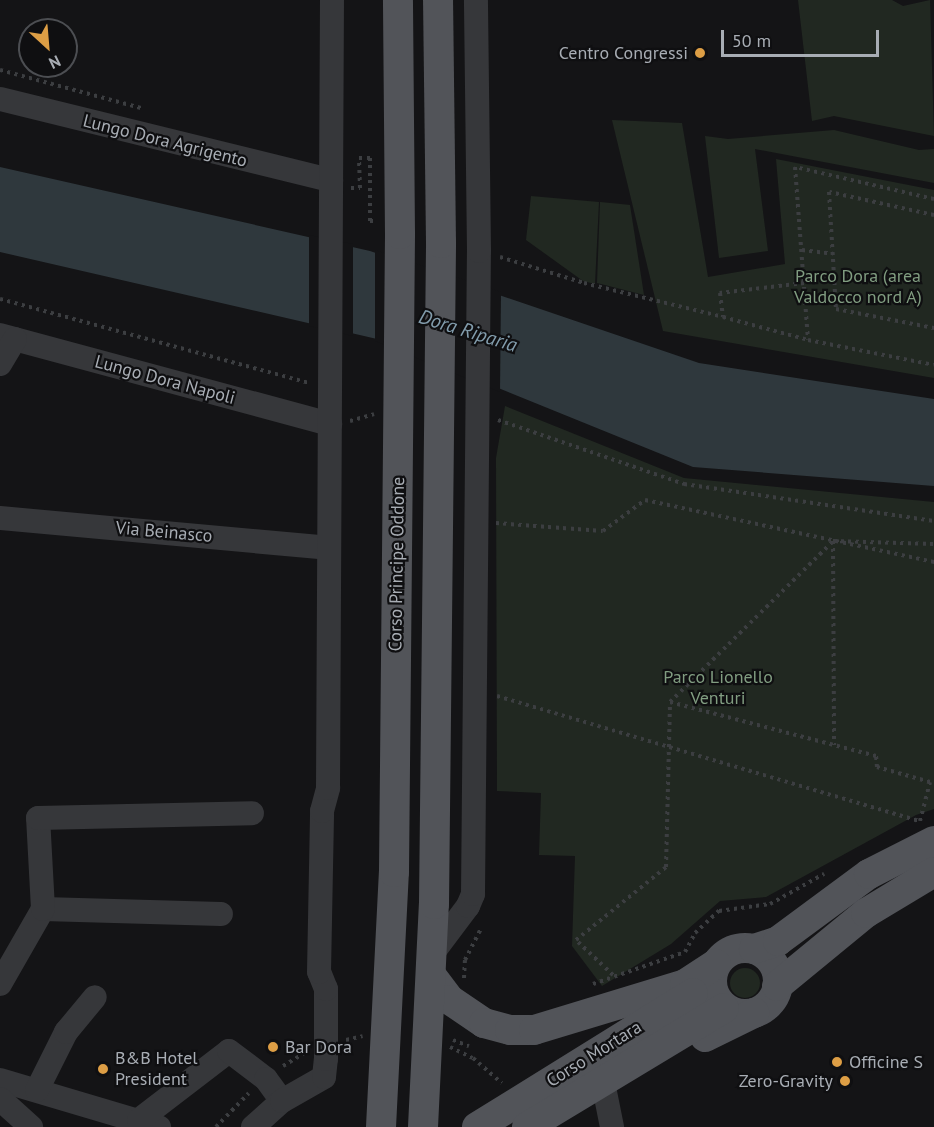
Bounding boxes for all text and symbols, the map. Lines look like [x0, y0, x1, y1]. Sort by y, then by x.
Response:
north arrow [18, 18, 78, 78]
scale bar [724, 18, 882, 56]
text: 50 m [732, 29, 771, 52]
place label: Centro Congressi [559, 42, 688, 64]
marker: Centro Congressi [693, 46, 707, 60]
text: N [46, 51, 64, 74]
street label: Lungo Dora Agrigento [80, 110, 250, 172]
park label: Parco Dora (area Valdocco nord A) [794, 266, 922, 308]
water label: Dora Riparia [416, 305, 520, 357]
street label: Lungo Dora Napoli [92, 351, 238, 409]
street label: Corso Principe Oddone [385, 477, 409, 651]
street label: Via Beinasco [115, 517, 213, 547]
park label: Parco Lionello Venturi [663, 667, 773, 710]
street label: Corso Mortara [542, 1016, 646, 1092]
place label: Bar Dora [285, 1036, 352, 1058]
marker: Bar Dora [266, 1040, 280, 1054]
place label: B&B Hotel President [115, 1048, 198, 1090]
place label: Officine S [849, 1051, 923, 1073]
marker: Officine S [830, 1055, 844, 1069]
marker: B&B Hotel President [96, 1062, 110, 1076]
place label: Zero-Gravity [739, 1070, 833, 1092]
marker: Zero-Gravity [838, 1074, 852, 1088]

